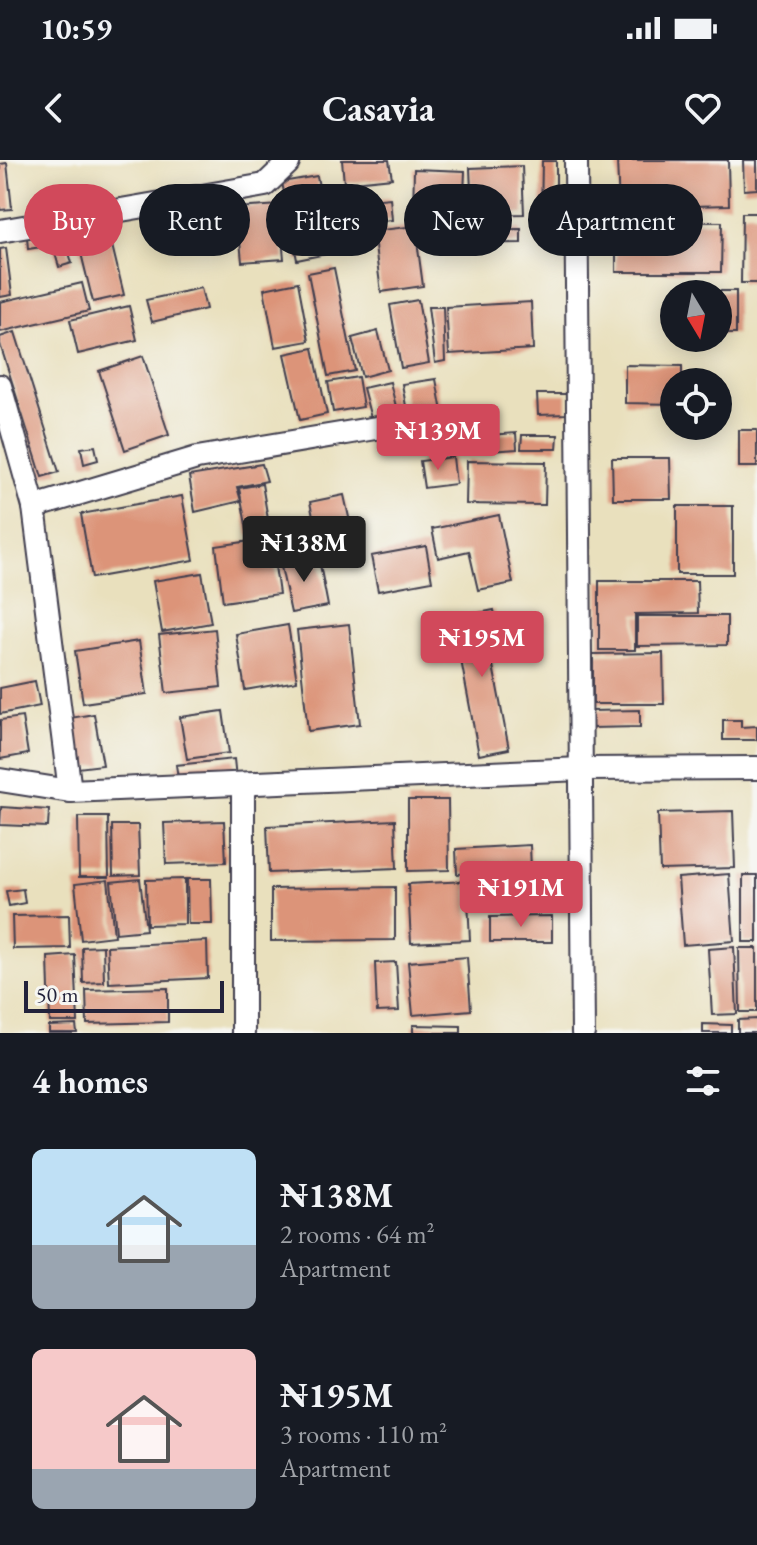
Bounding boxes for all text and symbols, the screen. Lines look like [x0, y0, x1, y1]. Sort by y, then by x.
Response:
text: 10:59 [40, 9, 112, 48]
text: Casavia [322, 85, 435, 132]
icon: back [32, 86, 76, 130]
icon: heart [681, 86, 725, 130]
chip: Buy [24, 184, 123, 256]
chip: Rent [139, 184, 250, 256]
chip: Filters [266, 184, 388, 256]
chip: New [404, 184, 512, 256]
chip: Apartment [528, 184, 703, 256]
north arrow [660, 280, 732, 352]
map controls [660, 280, 732, 440]
button: locate [660, 368, 732, 440]
pin: ₦139M [382, 404, 494, 472]
text: ₦139M [395, 413, 481, 447]
pin: ₦138M [248, 516, 360, 584]
text: ₦138M [261, 525, 347, 559]
pin: ₦195M [426, 611, 538, 679]
text: ₦195M [439, 620, 525, 654]
pin: ₦191M [465, 861, 577, 929]
text: ₦191M [478, 870, 564, 904]
scale bar [24, 977, 224, 1013]
text: 50 m [36, 980, 79, 1009]
text: 4 homes [32, 1059, 148, 1103]
icon: filters [681, 1059, 725, 1103]
text: ₦138M [280, 1173, 393, 1217]
icon: home [96, 1181, 192, 1277]
text: 2 rooms · 64 m² [280, 1217, 435, 1251]
text: Apartment [280, 1251, 390, 1285]
text: ₦195M [280, 1373, 393, 1417]
icon: home [96, 1381, 192, 1477]
text: 3 rooms · 110 m² [280, 1417, 447, 1451]
text: Apartment [280, 1451, 390, 1485]

